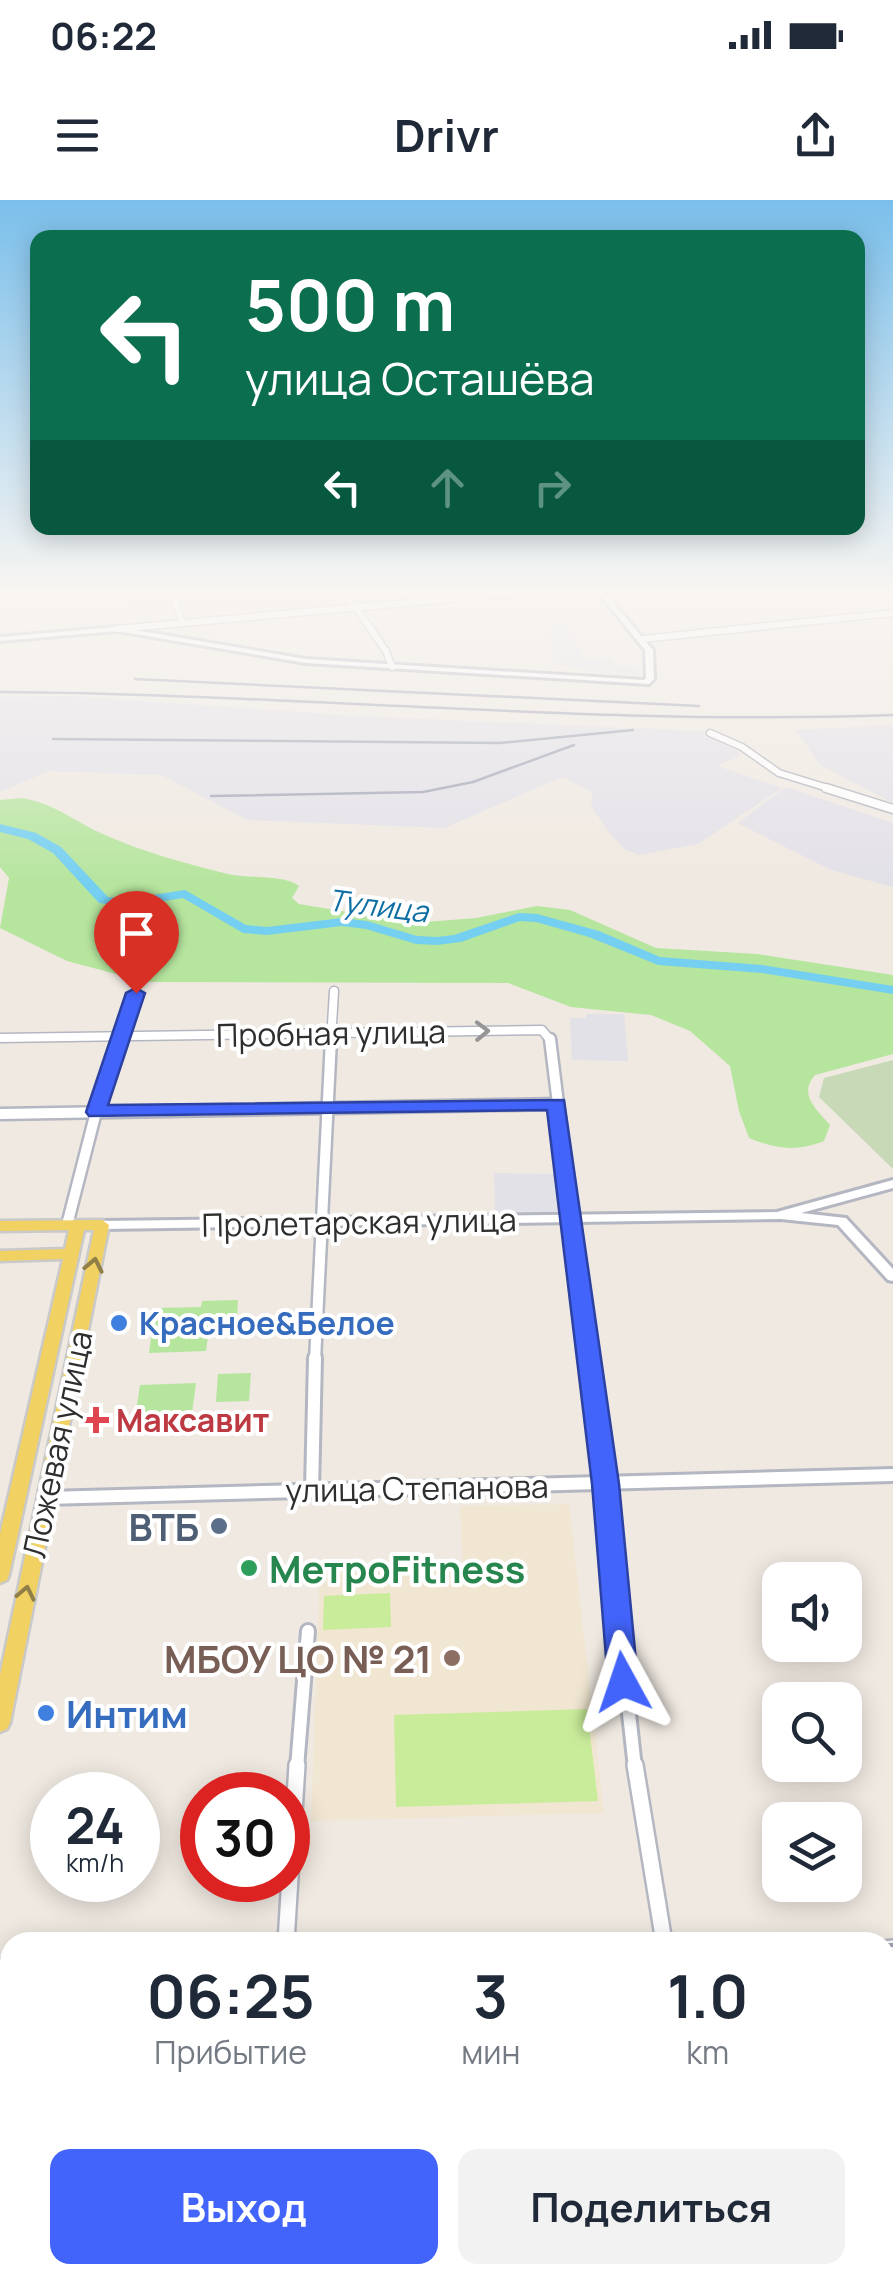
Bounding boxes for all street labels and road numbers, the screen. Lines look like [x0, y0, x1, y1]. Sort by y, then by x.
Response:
street label: Пробная улица [216, 1009, 446, 1057]
street label: Пролетарская улица [201, 1197, 517, 1247]
street label: Ложевая улица [11, 1327, 103, 1561]
street label: улица Степанова [285, 1464, 549, 1512]

